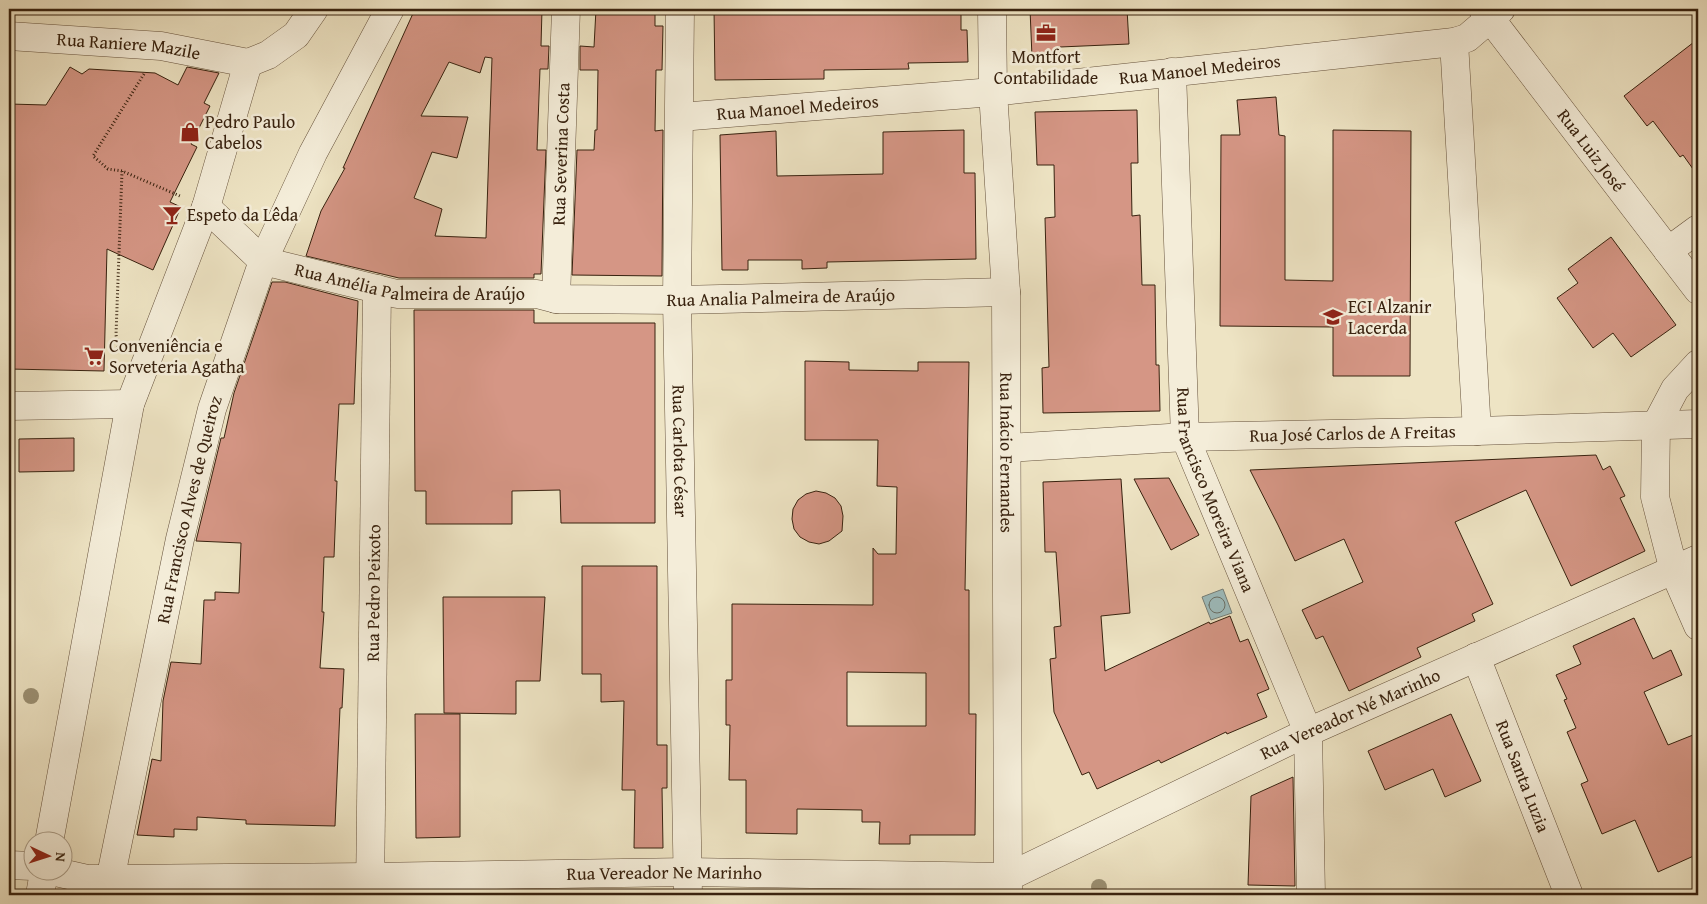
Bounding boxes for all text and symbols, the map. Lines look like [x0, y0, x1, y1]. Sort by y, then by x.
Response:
office icon: Montfort Contabilidade [1035, 22, 1057, 44]
street label: Rua Raniere Mazile [56, 25, 203, 66]
place label: Montfort Contabilidade [994, 43, 1098, 91]
street label: Rua Manoel Medeiros [1117, 47, 1282, 91]
street label: Rua Severina Costa [545, 82, 576, 226]
street label: Rua Manoel Medeiros [716, 87, 880, 127]
street label: Rua Luiz José [1551, 103, 1632, 197]
place label: Pedro Paulo Cabelos [205, 108, 295, 156]
shop icon: Pedro Paulo Cabelos [179, 121, 201, 143]
place label: Espeto da Lêda [187, 201, 299, 228]
bar icon: Espeto da Lêda [161, 204, 183, 226]
street label: Rua Amélia Palmeira de Araújo [292, 255, 525, 307]
street label: Rua Analia Palmeira de Araújo [666, 281, 895, 313]
place label: ECI Alzanir Lacerda [1348, 293, 1432, 341]
school or university icon: ECI Alzanir Lacerda [1322, 306, 1344, 328]
place label: Conveniência e Sorveteria Agatha [109, 332, 245, 380]
supermarket icon: Conveniência e Sorveteria Agatha [83, 345, 105, 367]
street label: Rua Inácio Fernandes [993, 372, 1021, 533]
street label: Rua Carlota César [666, 384, 695, 518]
street label: Rua Francisco Moreira Viana [1170, 387, 1262, 597]
street label: Rua Francisco Alves de Queiroz [149, 392, 229, 626]
street label: Rua José Carlos de A Freitas [1249, 417, 1456, 449]
street label: Rua Pedro Peixoto [359, 524, 387, 662]
street label: Rua Vereador Né Marinho [1255, 661, 1445, 766]
street label: Rua Santa Luzia [1489, 716, 1557, 837]
north arrow [22, 832, 72, 882]
text: N [51, 852, 71, 863]
street label: Rua Vereador Ne Marinho [566, 858, 762, 887]

